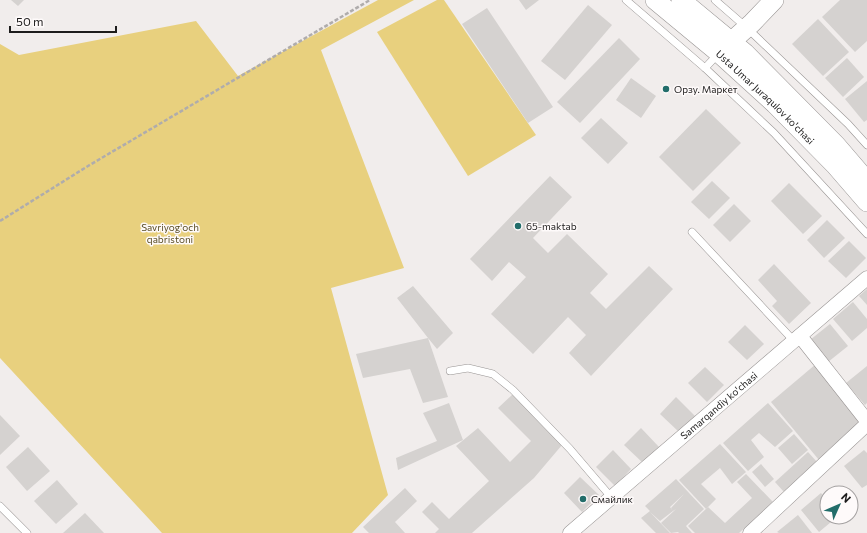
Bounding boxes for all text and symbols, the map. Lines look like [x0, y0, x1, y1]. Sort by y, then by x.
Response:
scale bar [10, 8, 116, 34]
text: 50 m [16, 14, 44, 28]
street label: Usta Umar Juraqulov ko'chasi [714, 47, 817, 147]
place label: Орзу. Маркет [674, 83, 738, 95]
marker: Орзу. Маркет [661, 84, 671, 94]
place label: 65-maktab [526, 220, 577, 232]
park label: Savriyog'och qabristoni [141, 221, 199, 245]
marker: 65-maktab [513, 221, 523, 231]
street label: Samarqandiy ko'chasi [678, 369, 760, 442]
north arrow [819, 485, 859, 525]
text: N [839, 490, 854, 505]
place label: Смайлик [591, 493, 633, 505]
marker: Смайлик [578, 494, 588, 504]

